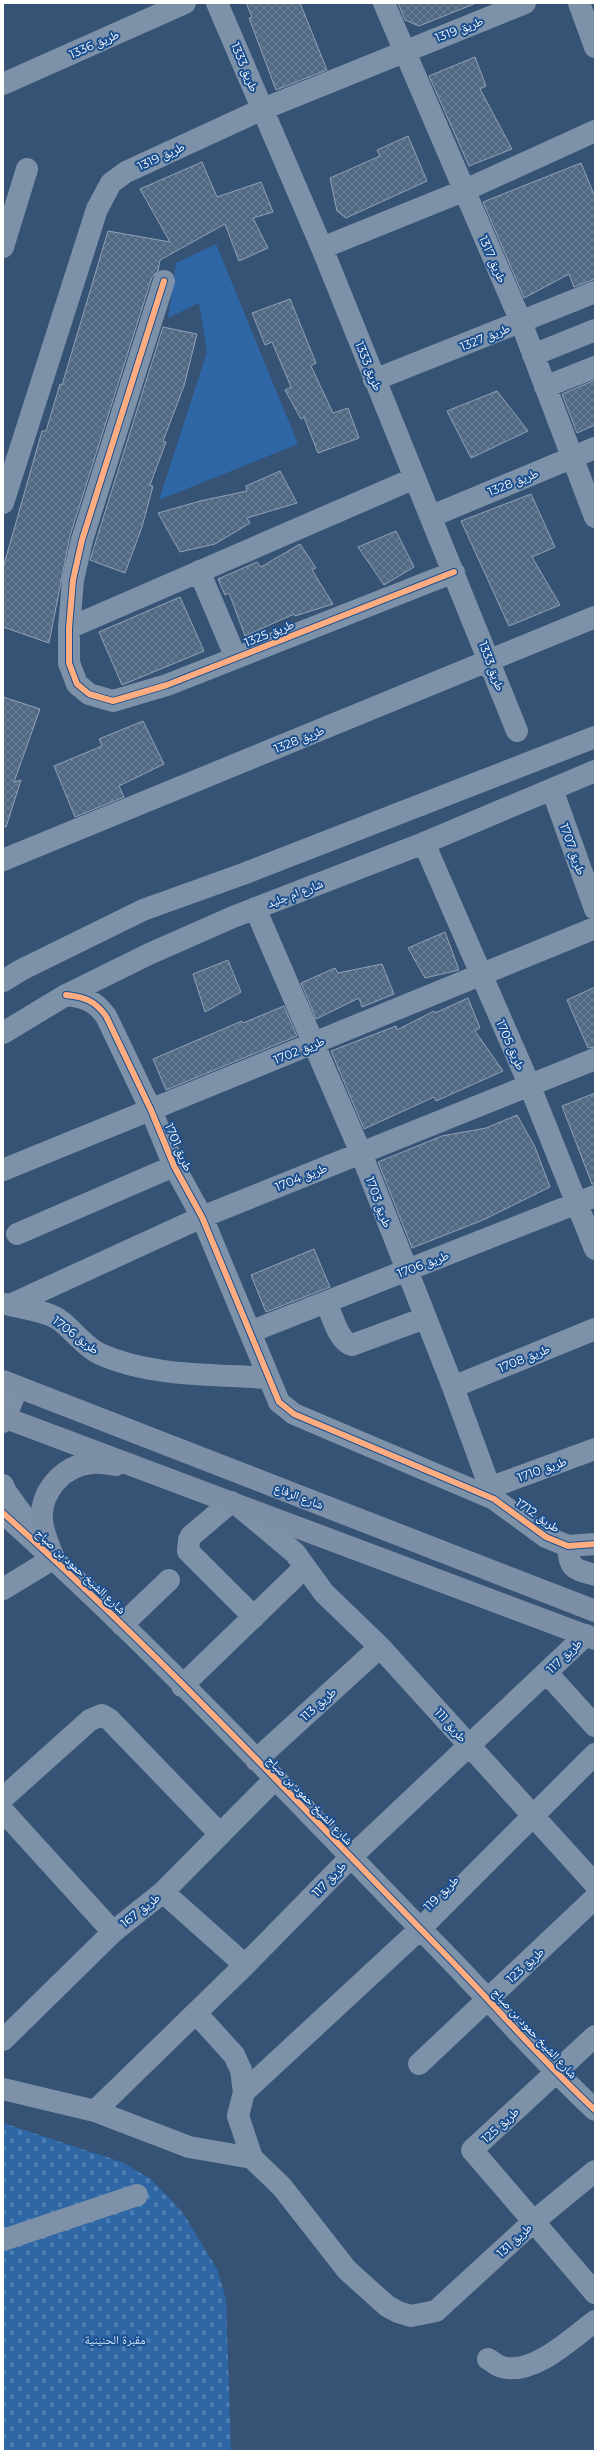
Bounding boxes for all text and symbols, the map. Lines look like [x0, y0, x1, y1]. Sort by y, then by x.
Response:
street label: طريق 1319 [433, 13, 485, 45]
street label: طريق 1336 [67, 26, 121, 62]
street label: طريق 1333 [228, 40, 262, 94]
street label: طريق 1319 [135, 139, 187, 174]
street label: طريق 1317 [476, 233, 510, 285]
street label: طريق 1327 [458, 320, 512, 354]
street label: طريق 1333 [352, 339, 386, 393]
street label: طريق 1328 [486, 465, 541, 499]
street label: طريق 1325 [242, 616, 296, 650]
street label: طريق 1333 [475, 639, 508, 693]
street label: طريق 1328 [272, 722, 327, 756]
street label: طريق 1707 [557, 821, 589, 877]
street label: شارع ام جليد [265, 875, 325, 911]
street label: طريق 1705 [493, 1017, 529, 1073]
street label: طريق 1702 [271, 1033, 327, 1067]
street label: طريق 1701 [162, 1121, 196, 1174]
street label: طريق 1704 [273, 1160, 329, 1194]
street label: طريق 1703 [362, 1174, 396, 1230]
street label: طريق 1706 [395, 1247, 451, 1281]
street label: طريق 1706 [50, 1313, 102, 1357]
street label: طريق 1708 [496, 1341, 552, 1375]
street label: طريق 1710 [515, 1453, 569, 1485]
street label: شارع الرفاع [272, 1480, 326, 1513]
street label: طريق 1712 [513, 1495, 563, 1536]
street label: شارع الشيخ حمود بن صباح [32, 1525, 129, 1618]
street label: طريق 117 [543, 1635, 585, 1677]
street label: طريق 113 [297, 1684, 339, 1724]
street label: طريق 111 [432, 1705, 470, 1745]
street label: شارع الشيخ حمود بن صباح [263, 1752, 357, 1848]
street label: طريق 117 [309, 1858, 350, 1900]
street label: طريق 119 [420, 1872, 462, 1914]
street label: طريق 167 [117, 1890, 163, 1931]
street label: طريق 123 [503, 1944, 547, 1986]
street label: شارع الشيخ حمود بن صباح [488, 1985, 581, 2082]
street label: طريق 125 [478, 2104, 522, 2146]
street label: طريق 131 [493, 2220, 535, 2260]
park label: مقبرة الحنينية [85, 2332, 145, 2347]

